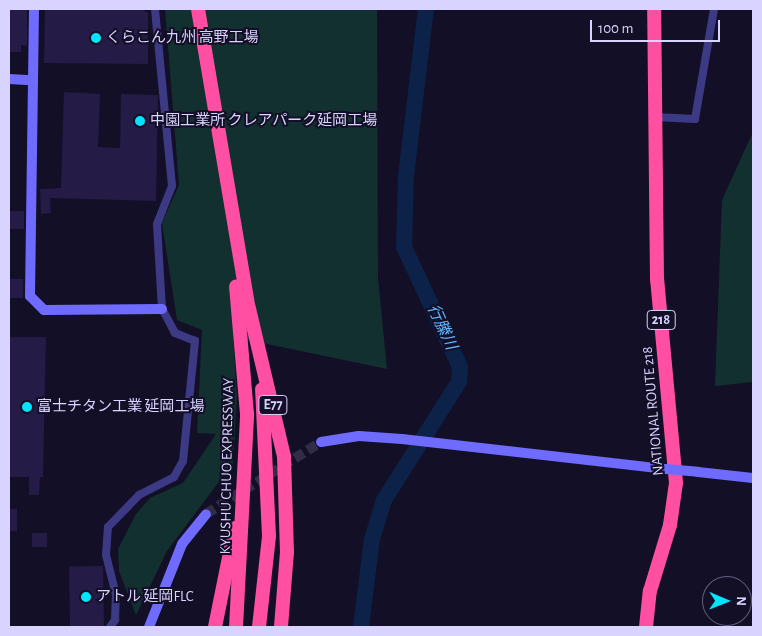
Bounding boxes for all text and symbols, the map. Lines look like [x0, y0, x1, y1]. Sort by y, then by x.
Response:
scale bar [592, 10, 722, 42]
text: 100 m [598, 21, 633, 36]
place label: くらこん九州 高野工場 [106, 29, 258, 47]
marker: くらこん九州 高野工場 [90, 32, 102, 44]
place label: 中園工業所 クレアパーク延岡工場 [150, 112, 377, 130]
marker: 中園工業所 クレアパーク延岡工場 [134, 115, 146, 127]
water label: 行縢川 [423, 301, 461, 353]
road number: 218 [646, 308, 676, 332]
street label: NATIONAL ROUTE 218 [638, 346, 668, 476]
street label: KYUSHU CHUO EXPRESSWAY [216, 377, 238, 555]
road number: E77 [258, 394, 288, 416]
place label: 富士チタン工業 延岡工場 [37, 398, 204, 416]
marker: 富士チタン工業 延岡工場 [21, 401, 33, 413]
north arrow [702, 576, 752, 626]
place label: アトル 延岡FLC [96, 588, 193, 606]
marker: アトル 延岡FLC [80, 591, 92, 603]
text: N [734, 596, 748, 606]

